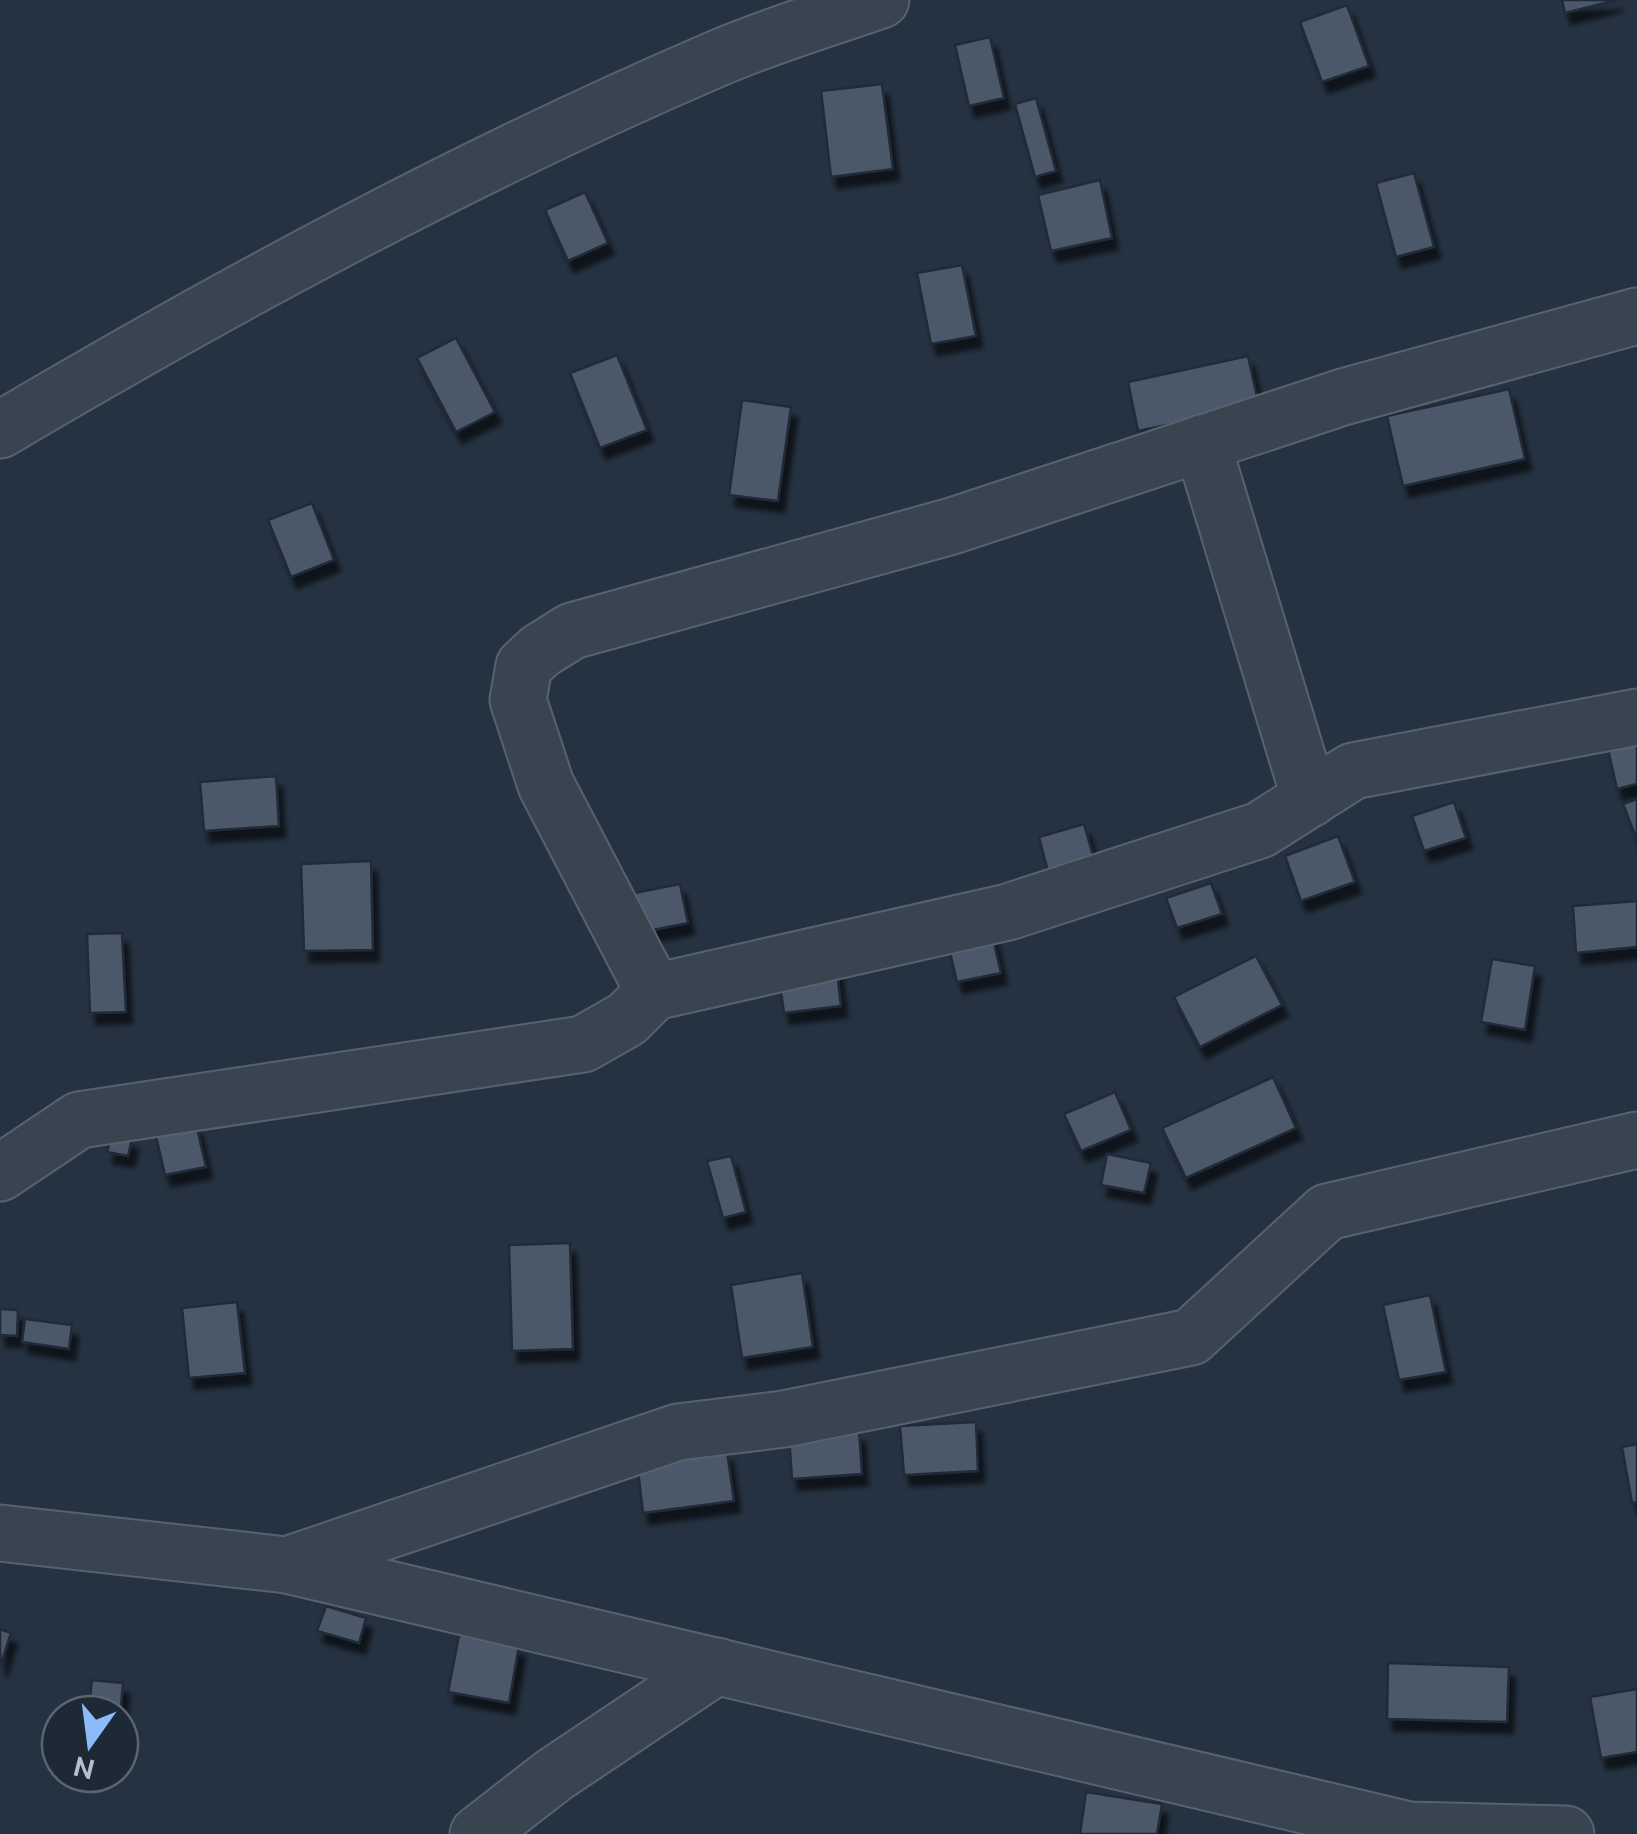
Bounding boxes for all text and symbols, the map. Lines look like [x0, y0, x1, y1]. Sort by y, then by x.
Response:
north arrow [40, 1694, 140, 1794]
text: N [70, 1751, 98, 1786]

